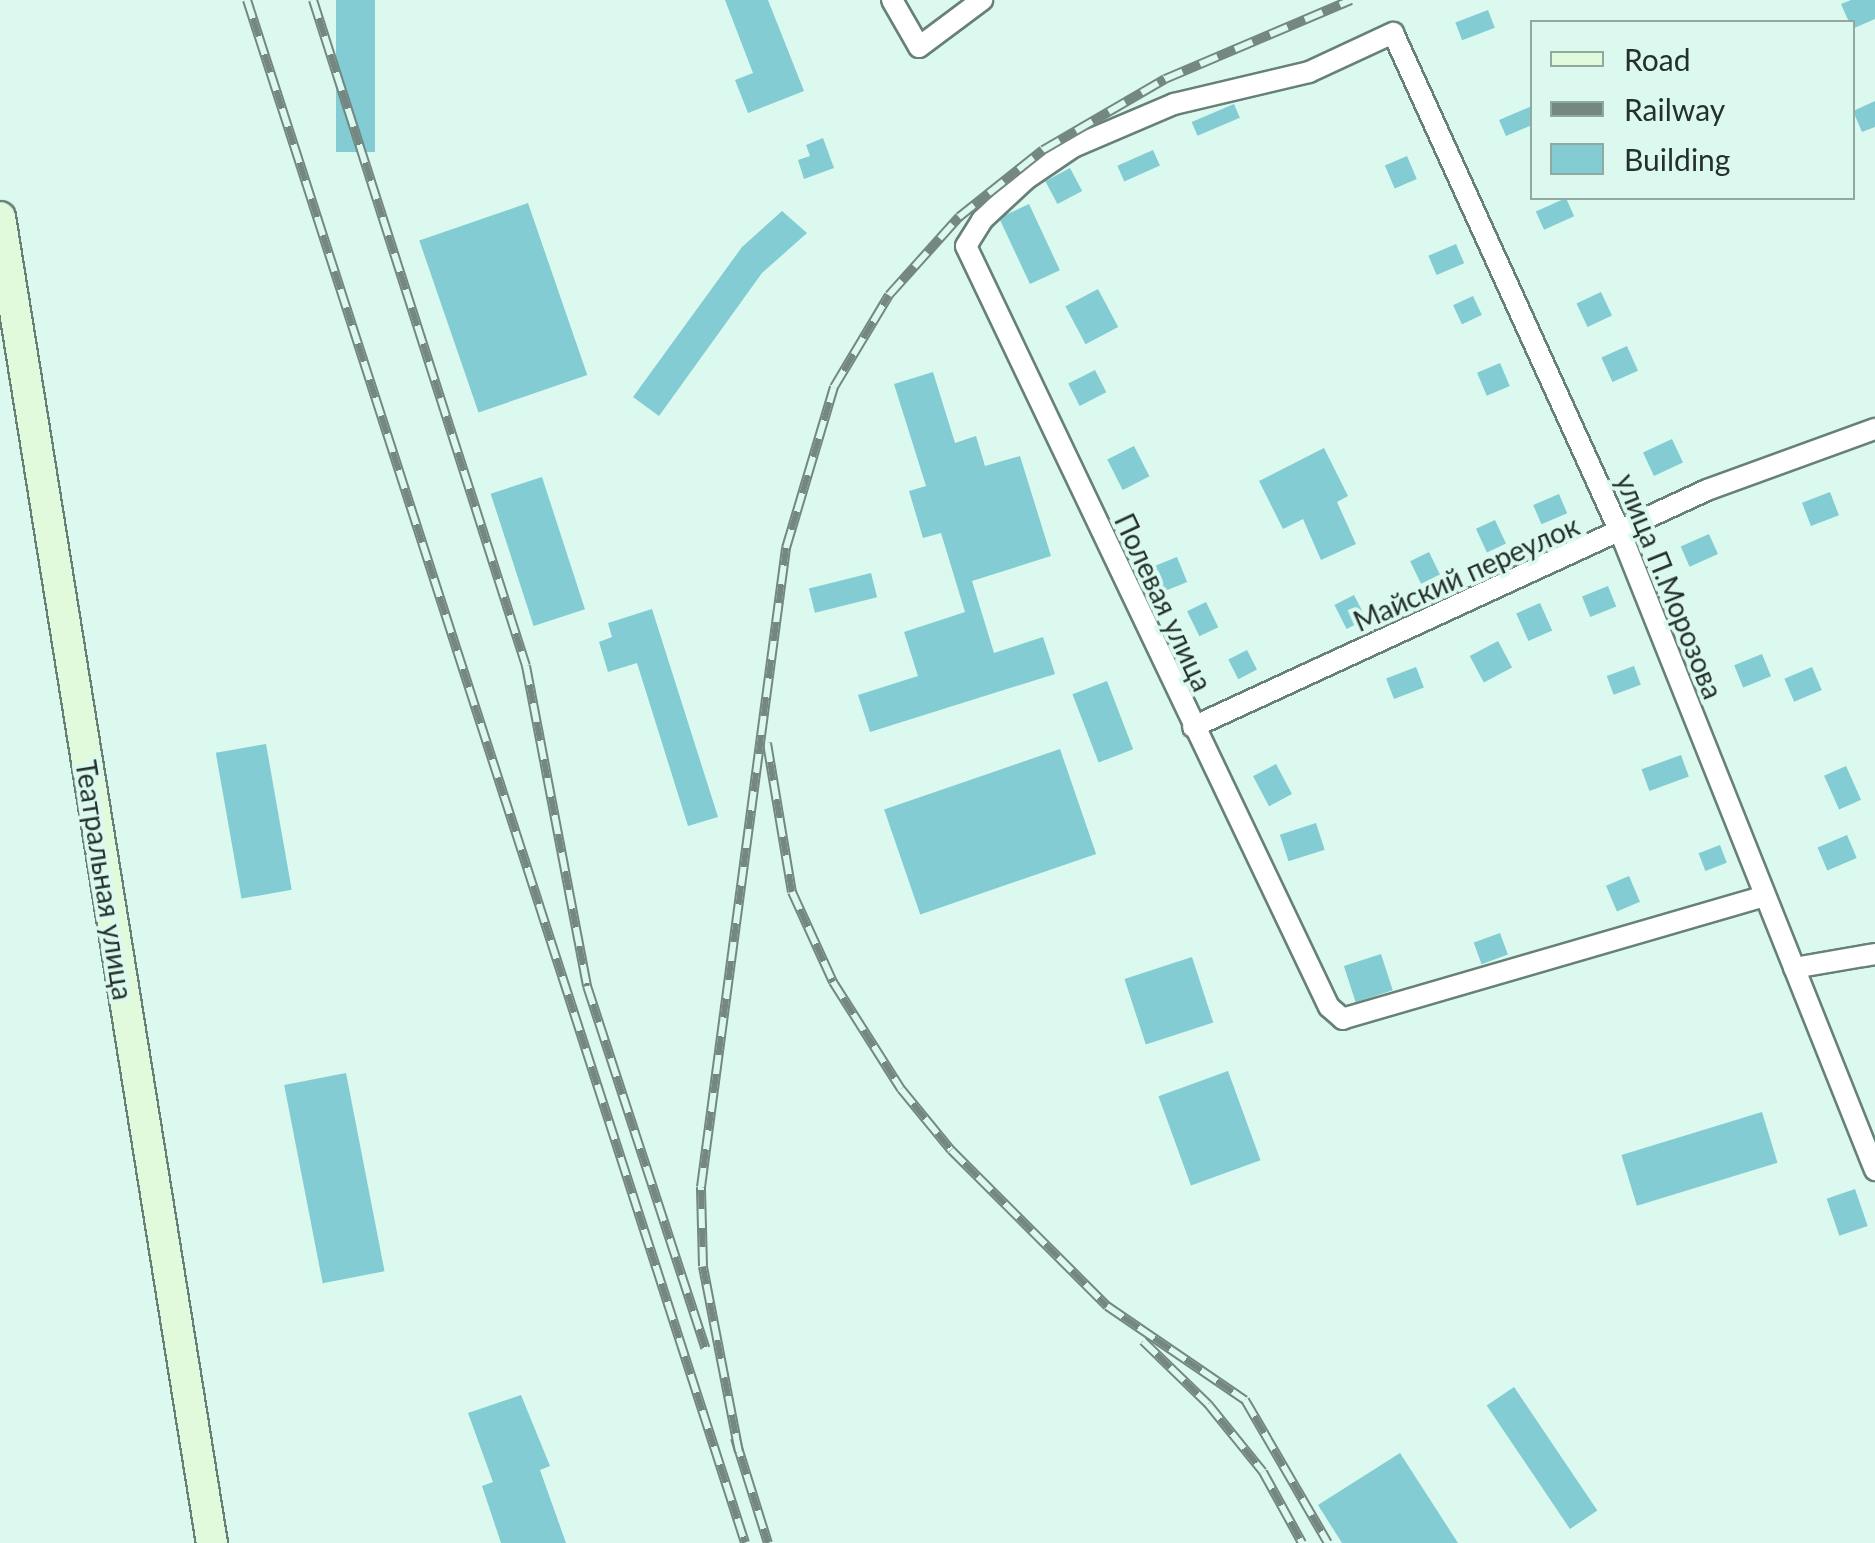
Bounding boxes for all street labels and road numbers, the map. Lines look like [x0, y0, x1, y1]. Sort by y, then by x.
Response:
street label: улица П.Морозова [1610, 469, 1730, 703]
street label: Полевая улица [1108, 508, 1220, 696]
street label: Майский переулок [1348, 508, 1584, 638]
street label: Театральная улица [69, 758, 141, 1002]

